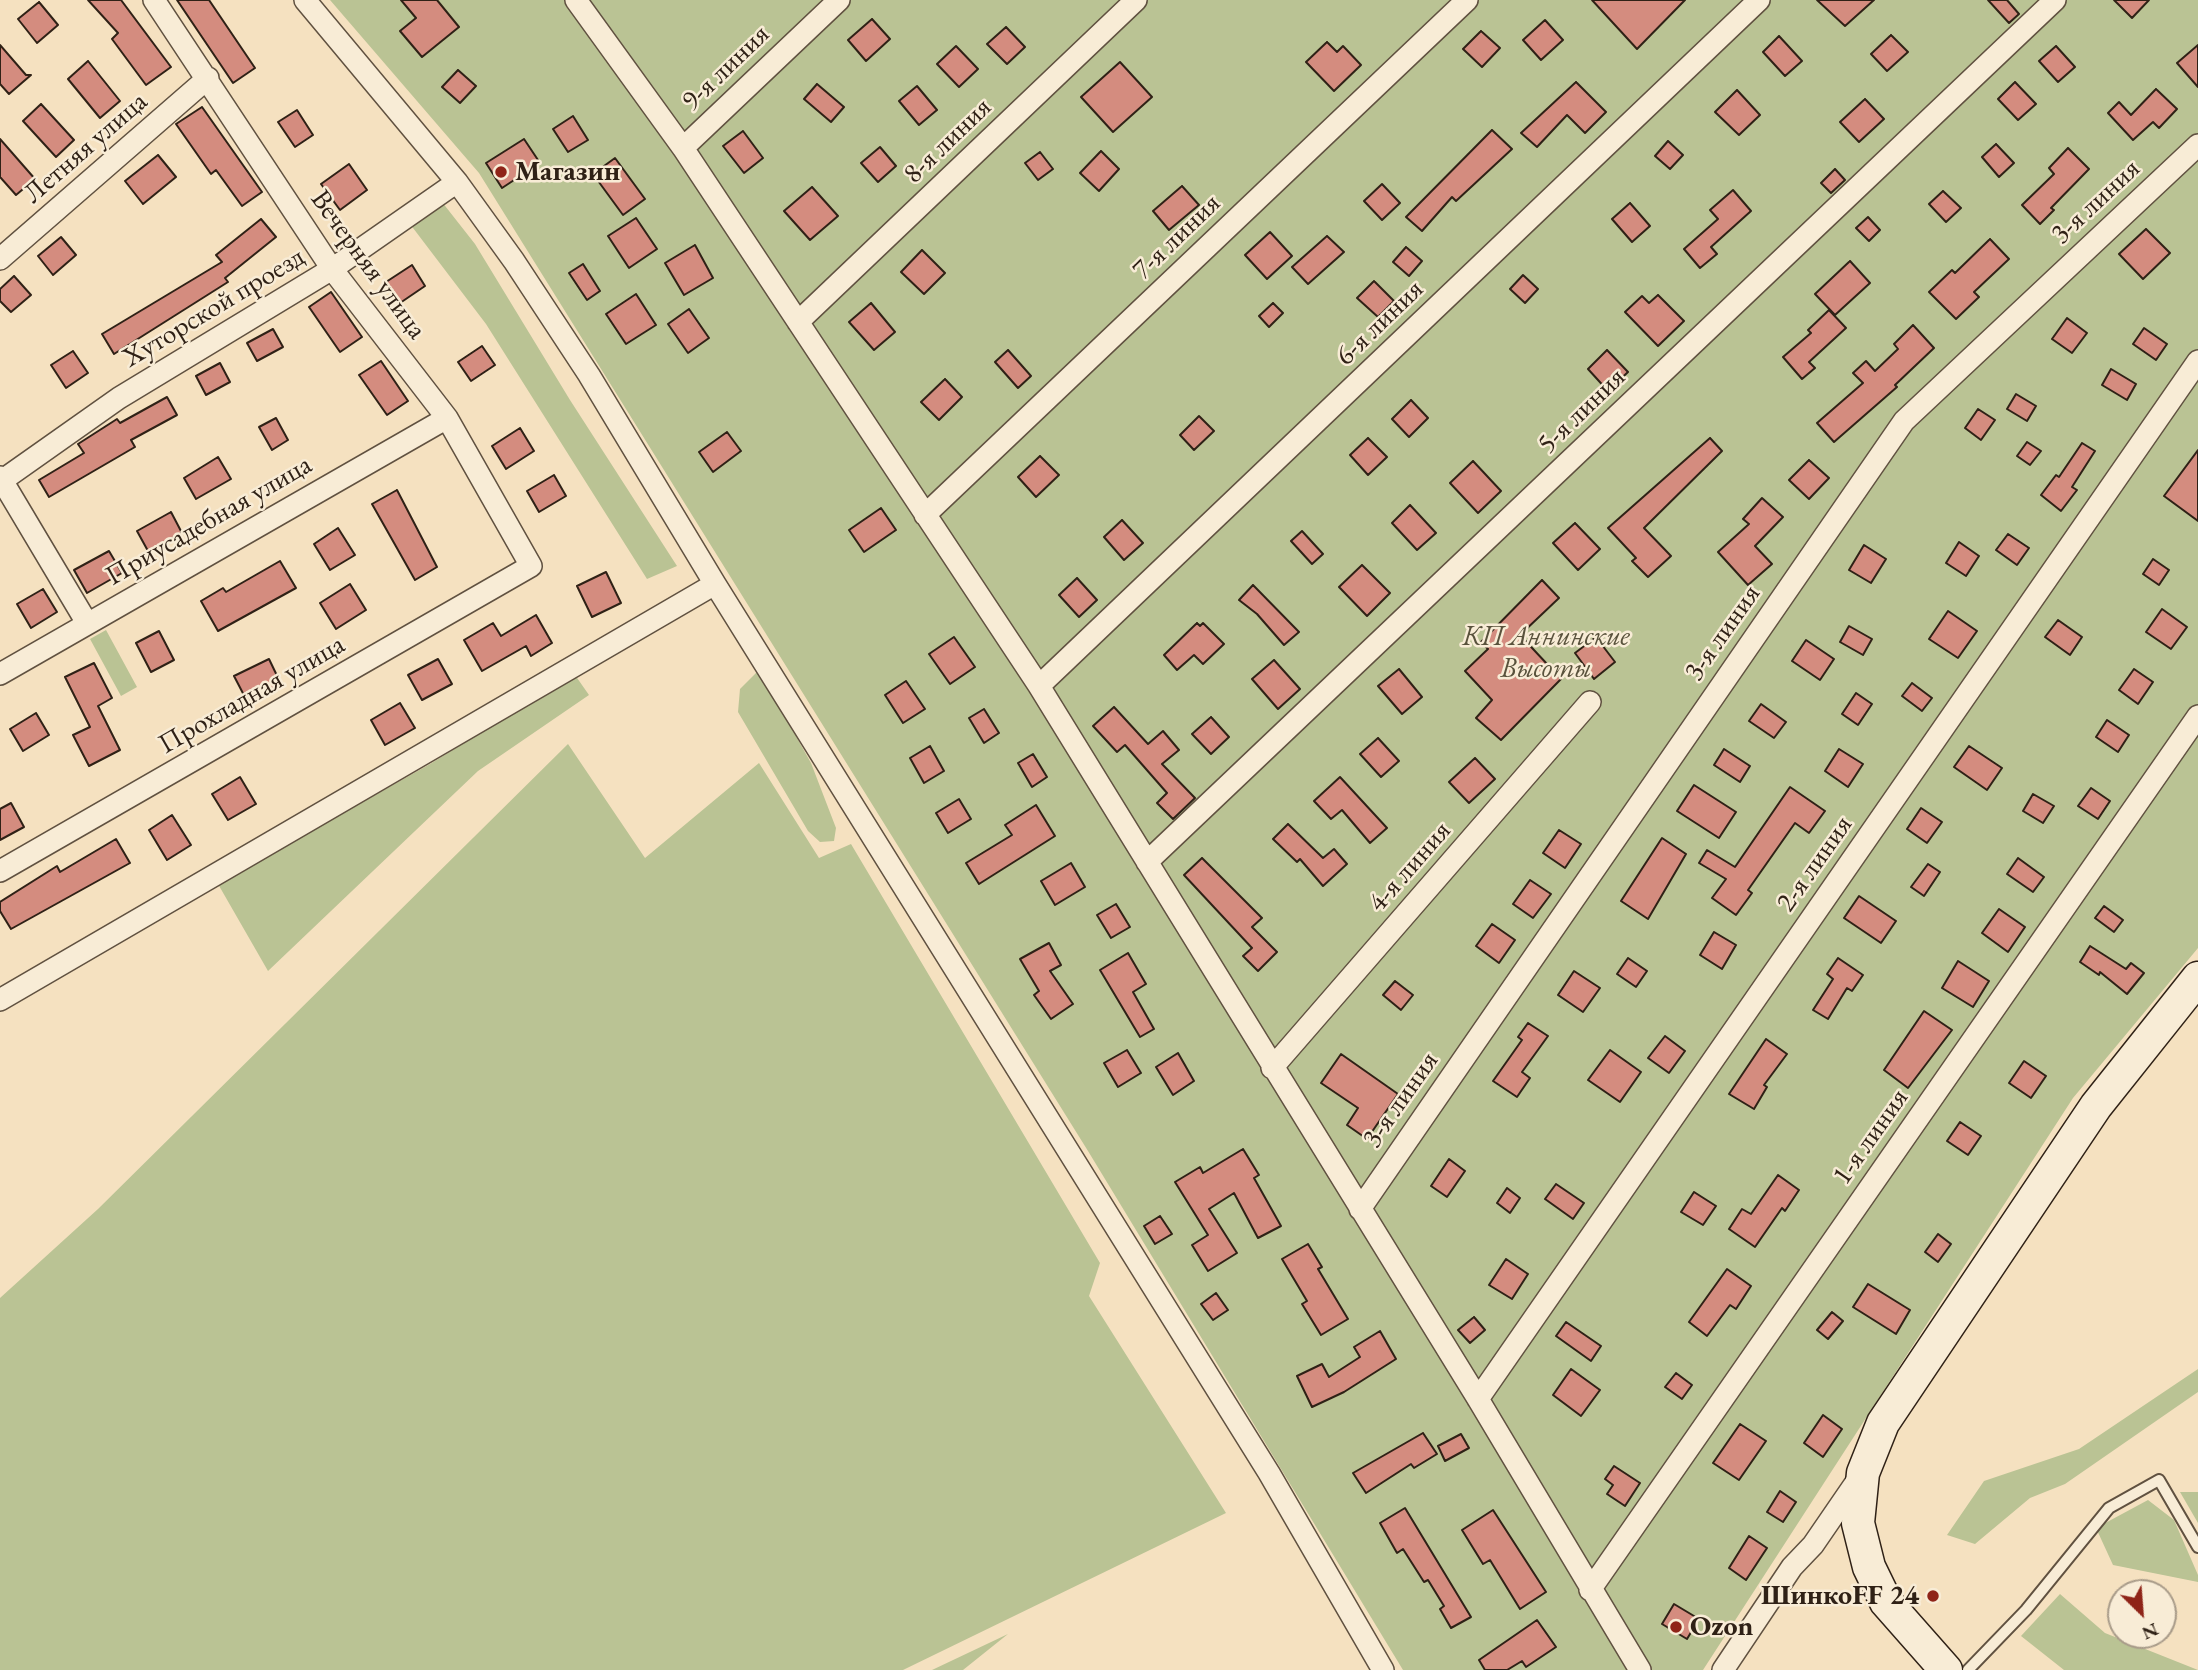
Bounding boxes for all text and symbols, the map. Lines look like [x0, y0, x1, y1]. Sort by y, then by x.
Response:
street label: 9-я линия [675, 18, 777, 118]
street label: Летняя улица [17, 85, 155, 211]
street label: 8-я линия [897, 91, 999, 191]
street label: 3-я линия [2045, 152, 2147, 252]
place label: Магазин [515, 155, 620, 189]
marker: Магазин [493, 164, 509, 180]
street label: Вечерняя улица [303, 184, 433, 346]
street label: 7-я линия [1126, 187, 1228, 287]
street label: Хуторской проезд [117, 241, 311, 375]
street label: 6-я линия [1329, 273, 1431, 373]
street label: 5-я линия [1531, 361, 1633, 461]
street label: Приусадебная улица [100, 448, 318, 594]
street label: 3-я линия [1678, 579, 1768, 687]
park label: КП Аннинские Высоты [1462, 620, 1630, 686]
street label: Прохладная улица [153, 628, 351, 762]
street label: 2-я линия [1770, 810, 1860, 918]
street label: 4-я линия [1361, 815, 1459, 919]
street label: 3-я линия [1356, 1046, 1446, 1154]
street label: 1-я линия [1826, 1083, 1916, 1191]
place label: ШинкоFF 24 [1761, 1579, 1919, 1613]
north arrow [2107, 1579, 2177, 1649]
marker: ШинкоFF 24 [1925, 1588, 1941, 1604]
place label: Ozon [1690, 1610, 1753, 1644]
text: N [2138, 1617, 2162, 1646]
marker: Ozon [1668, 1619, 1684, 1635]

